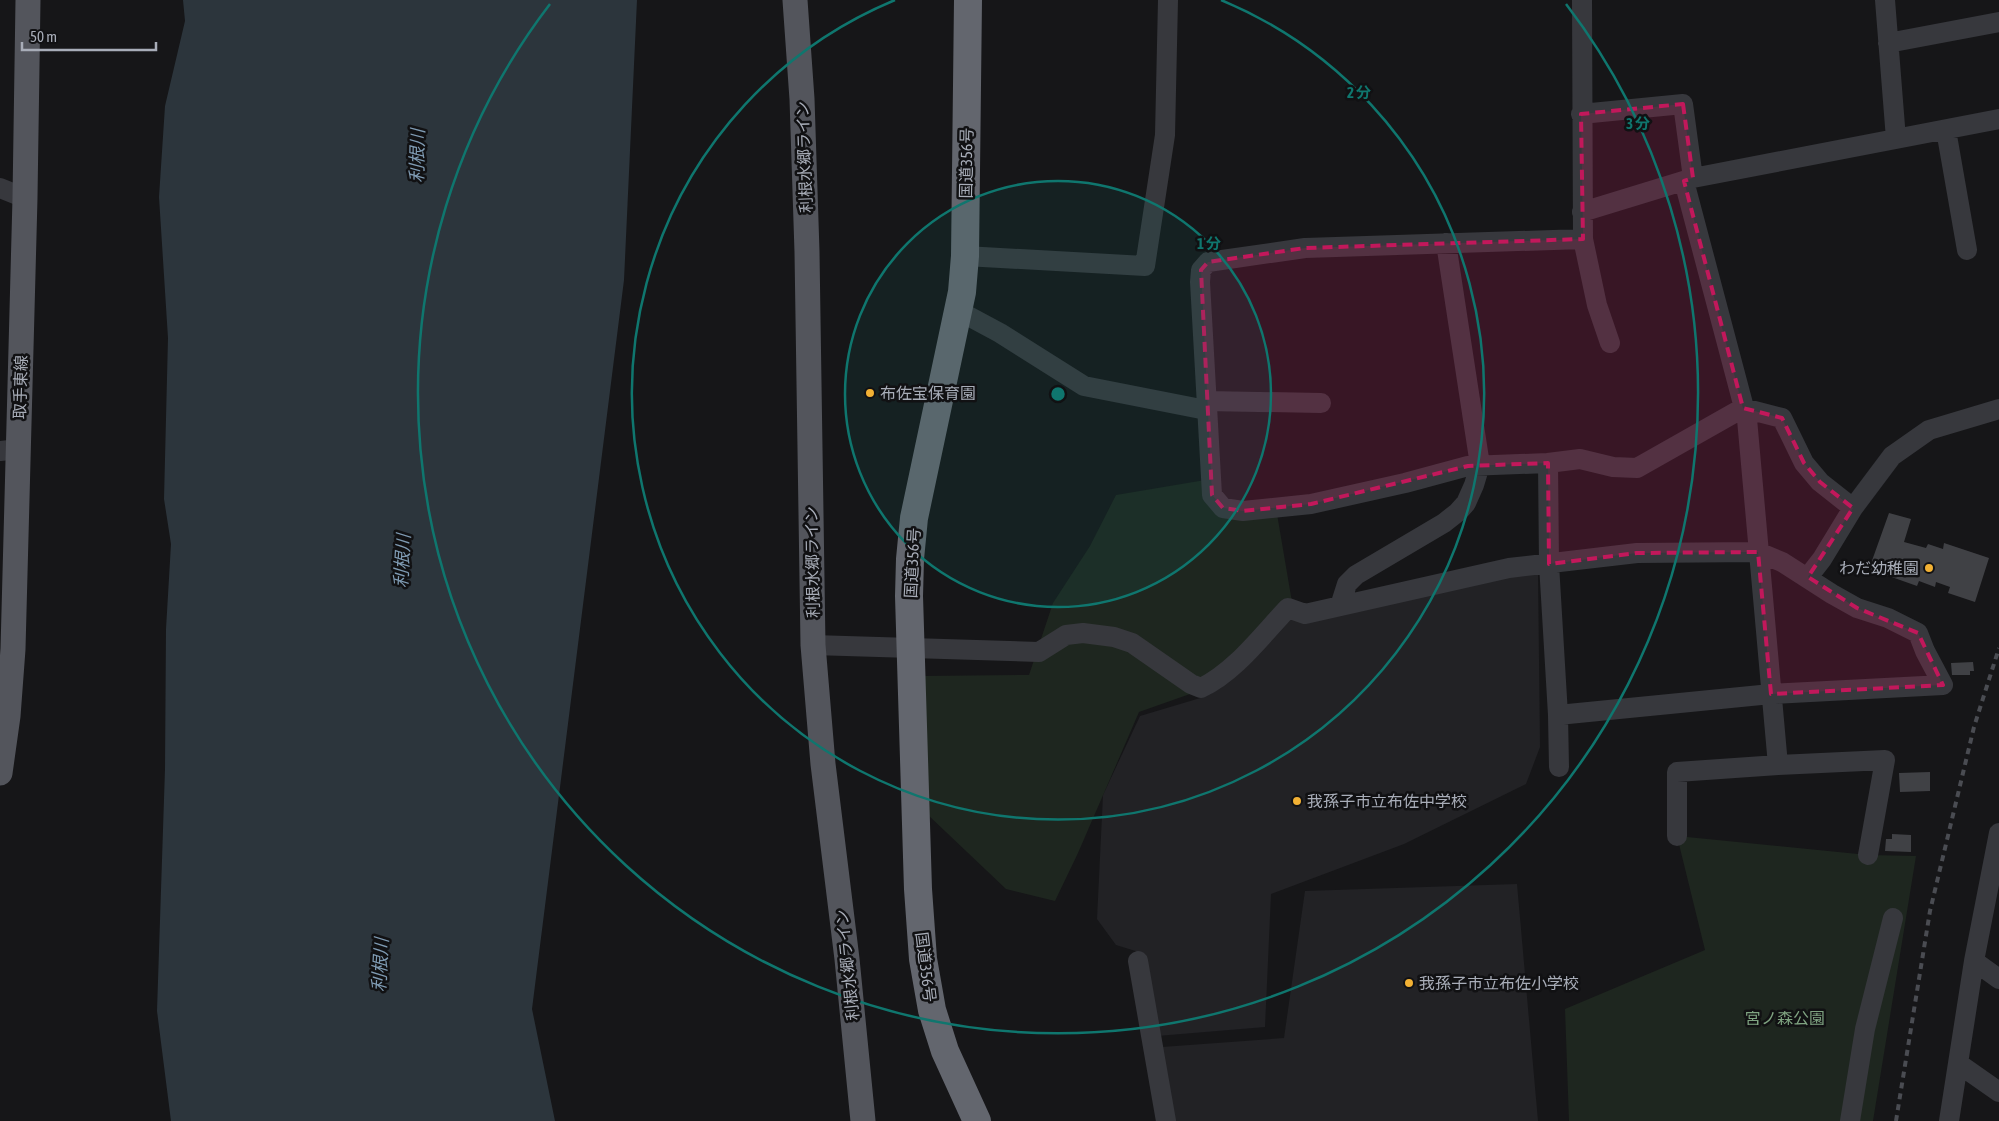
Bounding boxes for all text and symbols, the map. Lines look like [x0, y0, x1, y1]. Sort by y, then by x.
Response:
scale bar [22, 20, 156, 52]
text: 50 m [30, 28, 57, 45]
text: 2 分 [1347, 84, 1371, 101]
street label: 利根水郷ライン [793, 101, 815, 213]
text: 3 分 [1626, 115, 1650, 132]
water label: 利根川 [406, 127, 428, 183]
street label: 国道356号 [956, 128, 976, 198]
text: 1 分 [1197, 235, 1221, 252]
street label: 取手東線 [10, 355, 30, 419]
place label: 布佐宝保育園 [880, 384, 976, 402]
centre of rings [1049, 385, 1067, 403]
marker: 布佐宝保育園 [864, 387, 876, 399]
street label: 利根水郷ライン [802, 506, 822, 618]
street label: 国道356号 [901, 527, 923, 599]
water label: 利根川 [390, 531, 414, 589]
place label: わだ幼稚園 [1839, 559, 1919, 577]
marker: わだ幼稚園 [1923, 562, 1935, 574]
place label: 我孫子市立布佐中学校 [1307, 792, 1467, 810]
marker: 我孫子市立布佐中学校 [1291, 795, 1303, 807]
street label: 利根水郷ライン [832, 908, 862, 1022]
street label: 国道356号 [913, 931, 939, 1003]
water label: 利根川 [368, 935, 392, 993]
place label: 我孫子市立布佐小学校 [1419, 974, 1579, 992]
marker: 我孫子市立布佐小学校 [1403, 977, 1415, 989]
park label: 宮ノ森公園 [1745, 1009, 1825, 1027]

